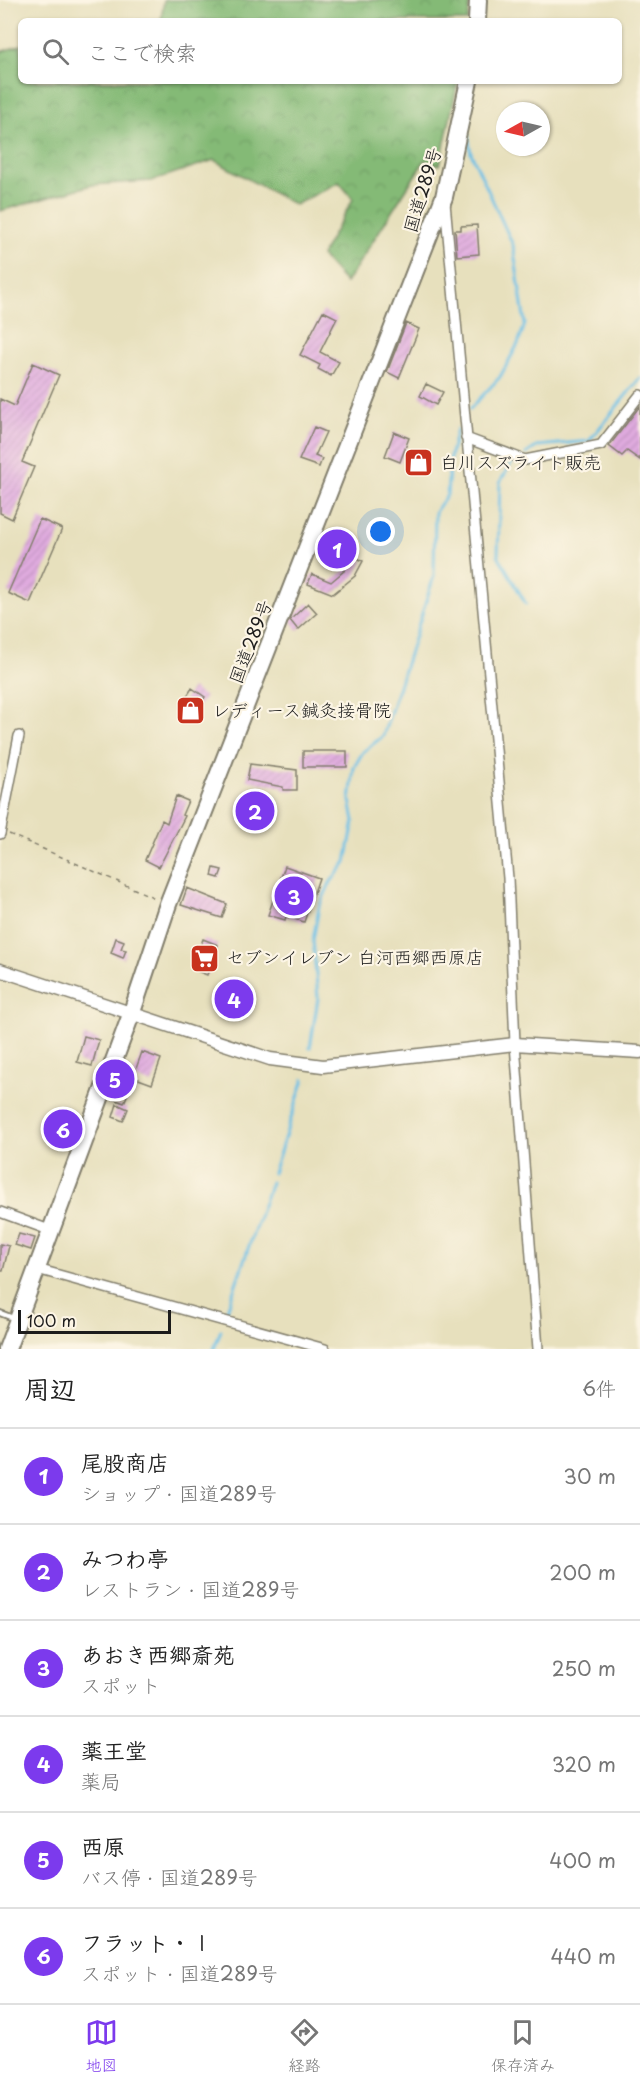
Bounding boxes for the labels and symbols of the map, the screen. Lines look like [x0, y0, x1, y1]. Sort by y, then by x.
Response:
north arrow [496, 102, 550, 156]
street label: 国道289号 [396, 143, 447, 236]
shop icon: 白川スズライト販売 [403, 447, 435, 479]
place label: 白川スズライト販売 [440, 448, 601, 475]
your location [366, 517, 395, 546]
pin: 1 [318, 526, 356, 572]
street label: 国道289号 [221, 595, 278, 688]
shop icon: レディース鍼灸接骨院 [175, 695, 207, 727]
place label: レディース鍼灸接骨院 [212, 696, 391, 723]
pin: 2 [236, 788, 274, 834]
pin: 3 [274, 874, 314, 918]
supermarket icon: セブンイレブン 白河西郷西原店 [189, 942, 221, 974]
place label: セブンイレブン 白河西郷西原店 [226, 943, 484, 970]
pin: 4 [214, 976, 254, 1022]
pin: 5 [96, 1056, 134, 1102]
pin: 6 [44, 1106, 82, 1152]
scale bar [18, 1307, 171, 1334]

